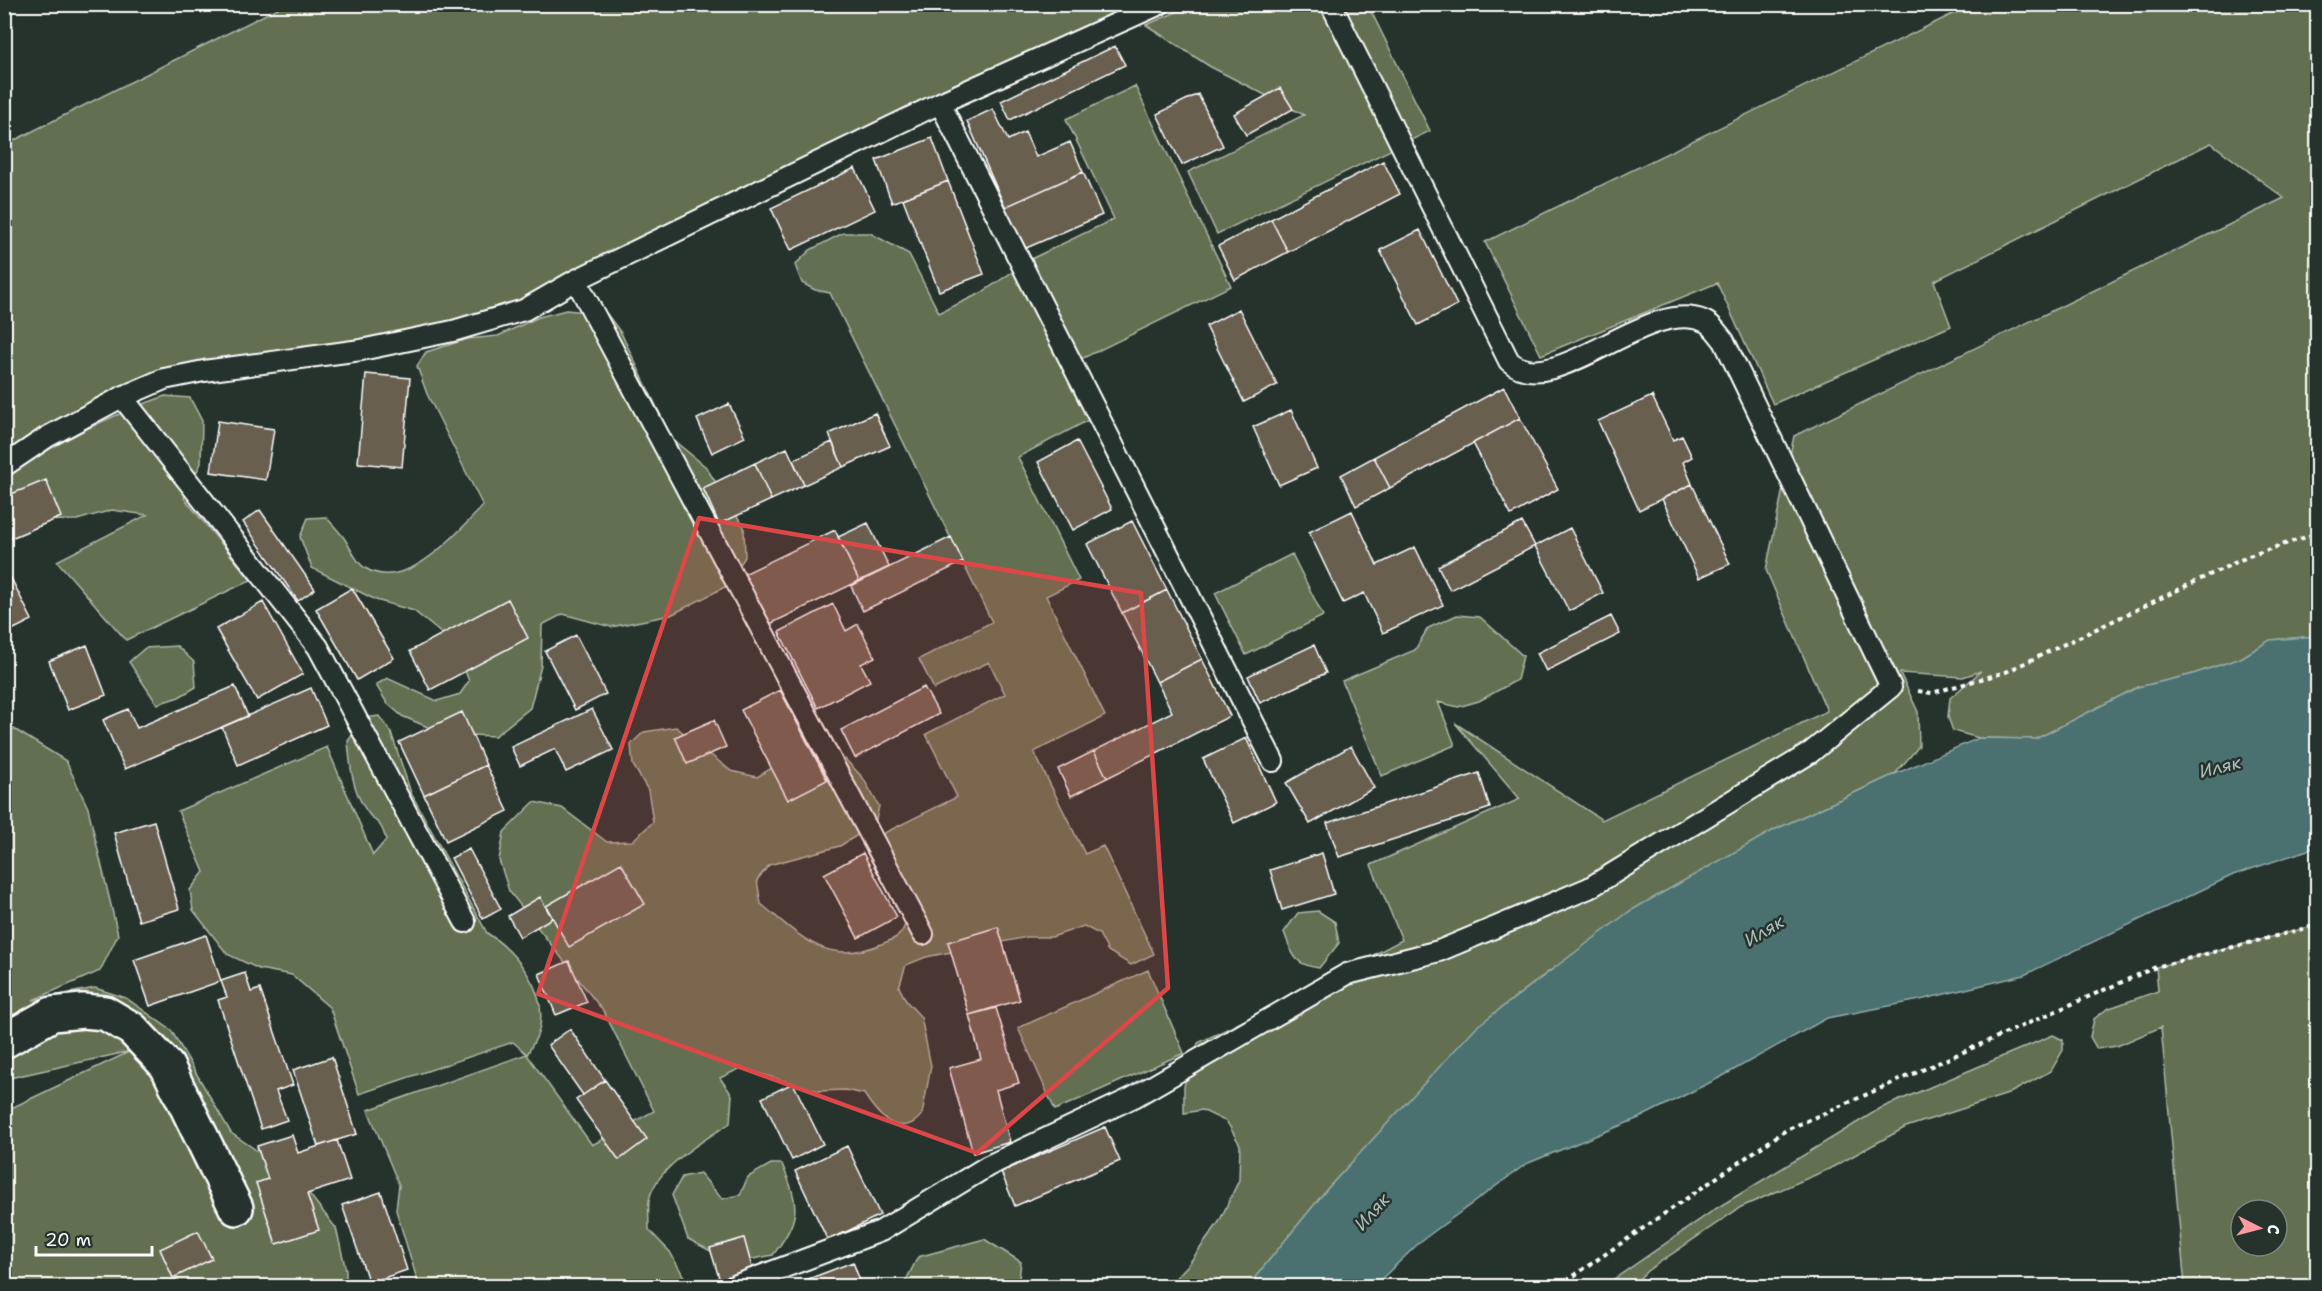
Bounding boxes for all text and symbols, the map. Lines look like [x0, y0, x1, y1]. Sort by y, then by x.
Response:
water label: Иляк [2196, 750, 2244, 784]
water label: Иляк [1740, 910, 1789, 952]
water label: Иляк [1349, 1188, 1395, 1236]
north arrow [2229, 1198, 2289, 1258]
scale bar [36, 1219, 152, 1257]
text: С [2262, 1224, 2284, 1236]
text: 20 m [45, 1228, 91, 1252]

